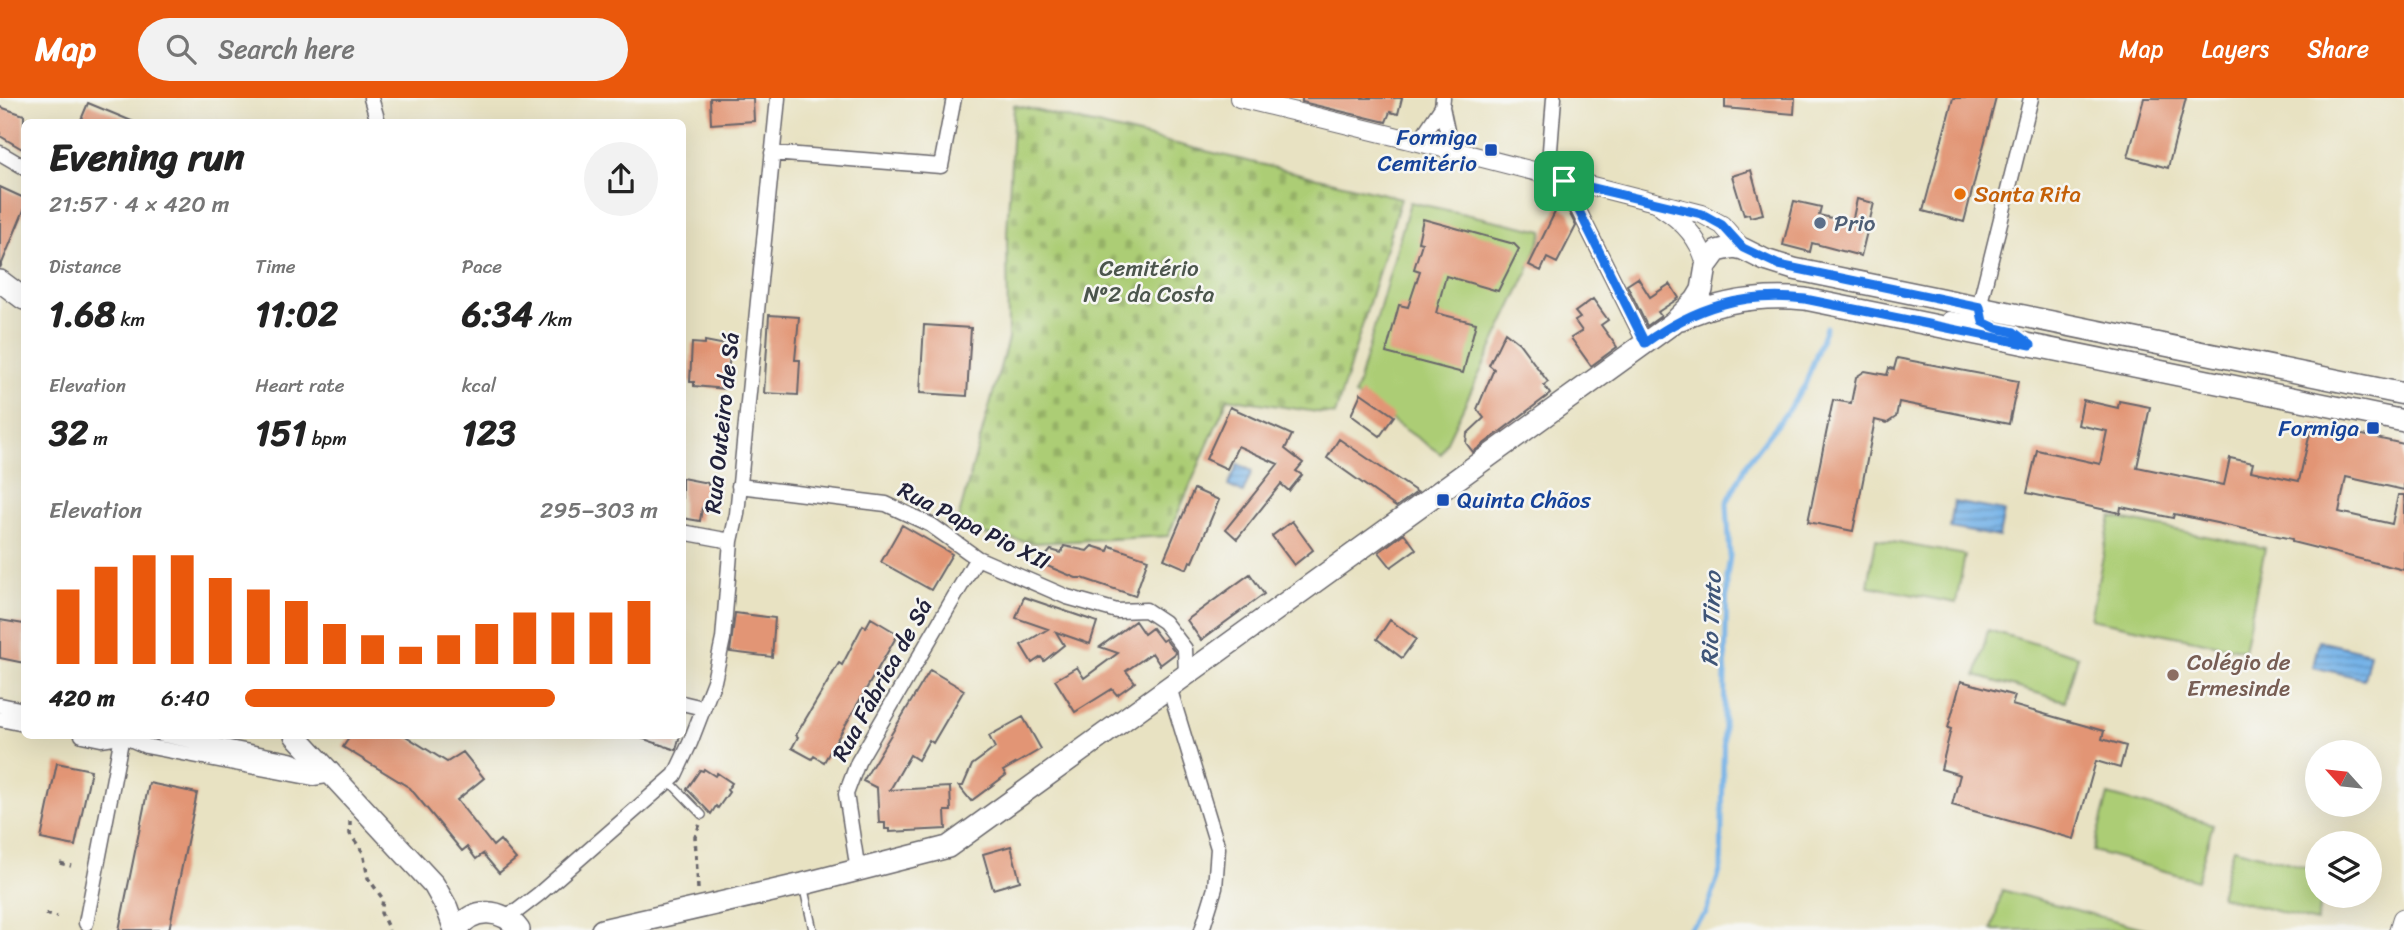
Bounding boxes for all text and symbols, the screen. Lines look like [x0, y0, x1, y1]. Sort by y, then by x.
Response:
search box [138, 18, 628, 81]
text: Map [35, 20, 96, 78]
text: Search here [218, 26, 355, 72]
text: Map [2119, 28, 2164, 70]
text: Layers [2202, 28, 2269, 70]
text: Share [2307, 28, 2369, 70]
icon: search [162, 30, 200, 68]
place label: Formiga Cemitério [1377, 117, 1477, 184]
text: Evening run [49, 124, 245, 191]
button: share [584, 142, 658, 216]
marker: Formiga Cemitério [1483, 142, 1499, 158]
pin [1534, 151, 1594, 211]
icon: arrive [1545, 162, 1583, 200]
place label: Santa Rita [1974, 174, 2081, 215]
text: 21:57 · 4 × 420 m [49, 184, 229, 225]
marker: Santa Rita [1952, 186, 1968, 202]
place label: Prio [1834, 203, 1876, 244]
marker: Prio [1812, 215, 1828, 231]
park label: Cemitério Nº2 da Costa [1084, 248, 1215, 315]
text: Distance [49, 250, 121, 283]
text: Time [255, 250, 296, 283]
text: Pace [462, 250, 502, 283]
text: 1.68 [49, 283, 116, 345]
text: 11:02 [255, 283, 338, 345]
text: 6:34 [462, 283, 533, 345]
text: km [116, 303, 145, 336]
text: /km [533, 303, 572, 336]
street label: Rua Outeiro de Sá [692, 330, 752, 516]
text: Elevation [49, 369, 126, 402]
text: Heart rate [255, 369, 345, 402]
text: kcal [462, 369, 496, 402]
text: 32 [49, 402, 88, 464]
text: 151 [255, 402, 307, 464]
text: 123 [462, 402, 516, 464]
place label: Formiga [2278, 408, 2359, 449]
marker: Formiga [2365, 420, 2381, 436]
text: m [88, 422, 108, 455]
text: bpm [307, 422, 347, 455]
street label: Rua Papa Pio XII [890, 470, 1058, 582]
place label: Quinta Chãos [1457, 480, 1591, 521]
text: Elevation [49, 490, 142, 531]
text: 295–303 m [540, 490, 658, 531]
marker: Quinta Chãos [1435, 492, 1451, 508]
water label: Rio Tinto [1688, 569, 1734, 667]
street label: Rua Fábrica de Sá [820, 591, 944, 769]
place label: Colégio de Ermesinde [2187, 642, 2291, 709]
marker: Colégio de Ermesinde [2165, 667, 2181, 683]
text: 420 m [49, 678, 115, 719]
text: 6:40 [161, 678, 210, 719]
north arrow [2305, 740, 2382, 817]
map controls [2305, 740, 2382, 908]
button: layers [2305, 831, 2382, 908]

